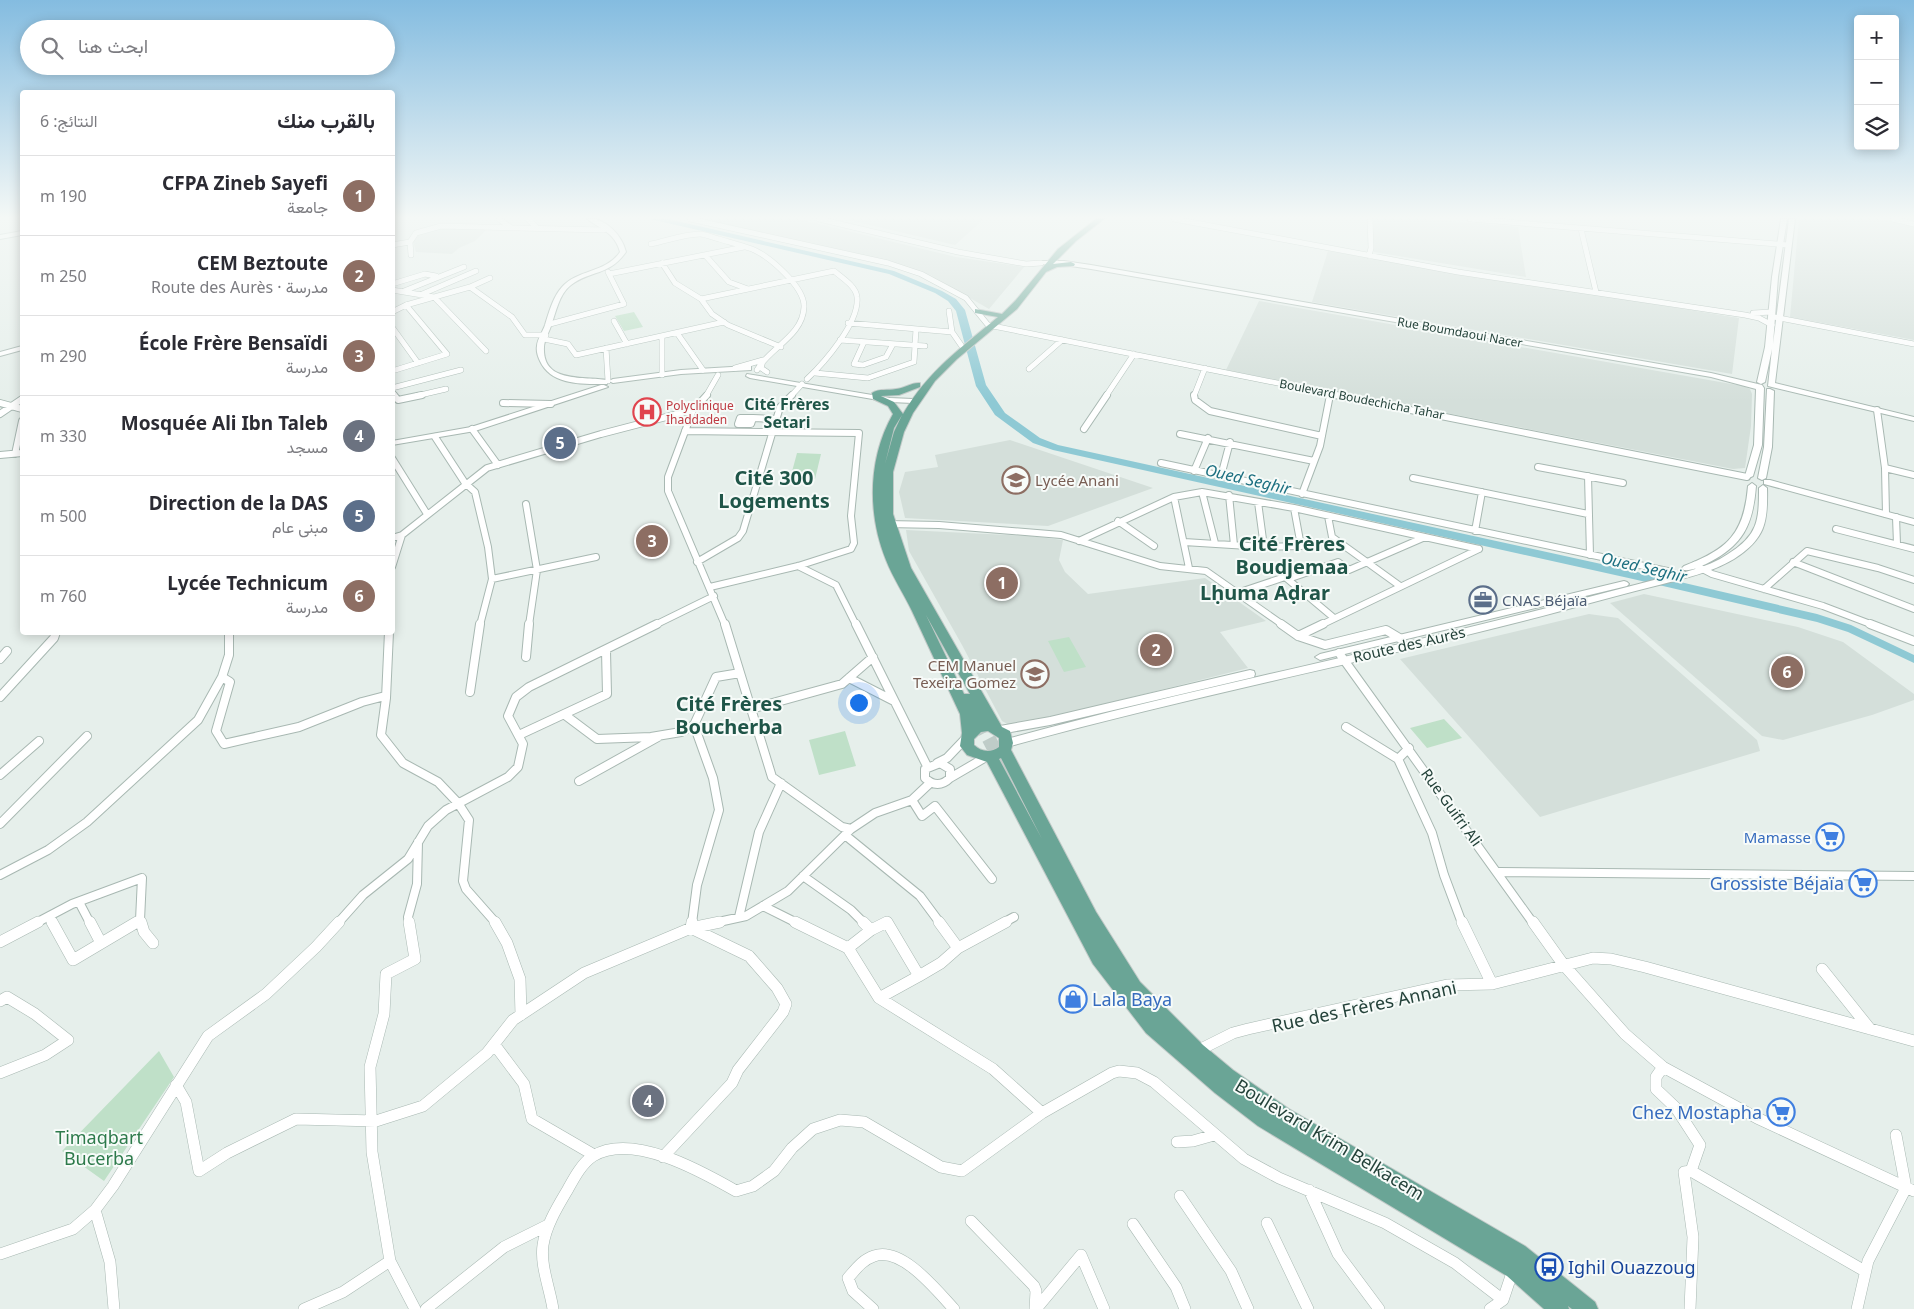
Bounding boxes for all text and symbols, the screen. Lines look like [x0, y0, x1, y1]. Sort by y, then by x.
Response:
map controls [1854, 15, 1899, 150]
button: + [1854, 15, 1899, 60]
search box [20, 20, 395, 75]
text: ابحث هنا [78, 33, 148, 59]
icon: search [38, 34, 66, 62]
button: − [1854, 60, 1899, 105]
button: layers [1854, 105, 1899, 150]
text: بالقرب منك [277, 106, 375, 134]
text: النتائج: 6 [40, 110, 98, 132]
text: CFPA Zineb Sayefi [162, 170, 328, 196]
text: 190 m [40, 185, 87, 207]
text: 1 [354, 185, 364, 207]
text: جامعة [287, 196, 328, 218]
text: CEM Beztoute [197, 250, 328, 276]
text: 250 m [40, 265, 87, 287]
text: 2 [354, 265, 364, 287]
text: مدرسة · Route des Aurès [151, 276, 328, 298]
street label: Rue Boumdaoui Nacer [1396, 313, 1524, 351]
text: École Frère Bensaïdi [139, 330, 328, 356]
text: 290 m [40, 345, 87, 367]
text: 3 [354, 345, 364, 367]
text: مدرسة [286, 356, 328, 378]
street label: Boulevard Boudechicha Tahar [1278, 375, 1446, 423]
district label: Cité Frères Setari [744, 393, 830, 433]
hospital icon: Polyclinique Ihaddaden [632, 397, 662, 427]
place label: Polyclinique Ihaddaden [666, 397, 734, 428]
text: Mosquée Ali Ibn Taleb [121, 410, 328, 436]
pin: 5 [544, 424, 576, 462]
text: 330 m [40, 425, 87, 447]
text: 4 [354, 425, 364, 447]
text: مسجد [287, 436, 328, 458]
water label: Oued Seghir [1203, 458, 1294, 500]
district label: Cité 300 Logements [718, 464, 830, 514]
school or university icon: Lycée Anani [1001, 465, 1031, 495]
place label: Lycée Anani [1035, 470, 1119, 490]
text: Direction de la DAS [149, 490, 328, 516]
text: 500 m [40, 505, 87, 527]
text: 5 [354, 505, 364, 527]
text: مبنى عام [272, 516, 328, 538]
pin: 3 [636, 522, 668, 560]
district label: Cité Frères Boudjemaa [1236, 530, 1348, 580]
water label: Oued Seghir [1599, 546, 1690, 588]
pin: 1 [986, 564, 1018, 602]
text: Lycée Technicum [167, 570, 328, 596]
district label: Lḥuma Aḍrar [1200, 579, 1330, 606]
text: 760 m [40, 585, 87, 607]
text: 6 [354, 585, 364, 607]
office icon: CNAS Béjaïa [1468, 585, 1498, 615]
place label: CNAS Béjaïa [1502, 590, 1587, 610]
text: مدرسة [286, 596, 328, 618]
street label: Route des Aurès [1351, 621, 1467, 667]
pin: 2 [1140, 631, 1172, 669]
pin: 6 [1771, 653, 1803, 691]
place label: CEM Manuel Texeira Gomez [913, 655, 1016, 692]
school or university icon: CEM Manuel Texeira Gomez [1020, 659, 1050, 689]
district label: Cité Frères Boucherba [675, 690, 783, 740]
your location [846, 690, 872, 716]
street label: Rue Guifri Ali [1417, 764, 1487, 850]
supermarket icon: Mamasse [1815, 822, 1845, 852]
place label: Mamasse [1744, 827, 1811, 847]
supermarket icon: Grossiste Béjaïa [1848, 868, 1878, 898]
place label: Grossiste Béjaïa [1710, 871, 1844, 895]
street label: Rue des Frères Annani [1269, 975, 1459, 1037]
shop icon: Lala Baya [1058, 984, 1088, 1014]
place label: Lala Baya [1092, 987, 1172, 1011]
street label: Boulevard Krim Belkacem [1231, 1073, 1429, 1205]
pin: 4 [632, 1082, 664, 1120]
supermarket icon: Chez Mostapha [1766, 1097, 1796, 1127]
place label: Chez Mostapha [1632, 1100, 1762, 1124]
park label: Timaqbart Bucerba [55, 1125, 143, 1170]
bus stop icon: Ighil Ouazzoug [1534, 1252, 1564, 1282]
place label: Ighil Ouazzoug [1568, 1255, 1696, 1279]

